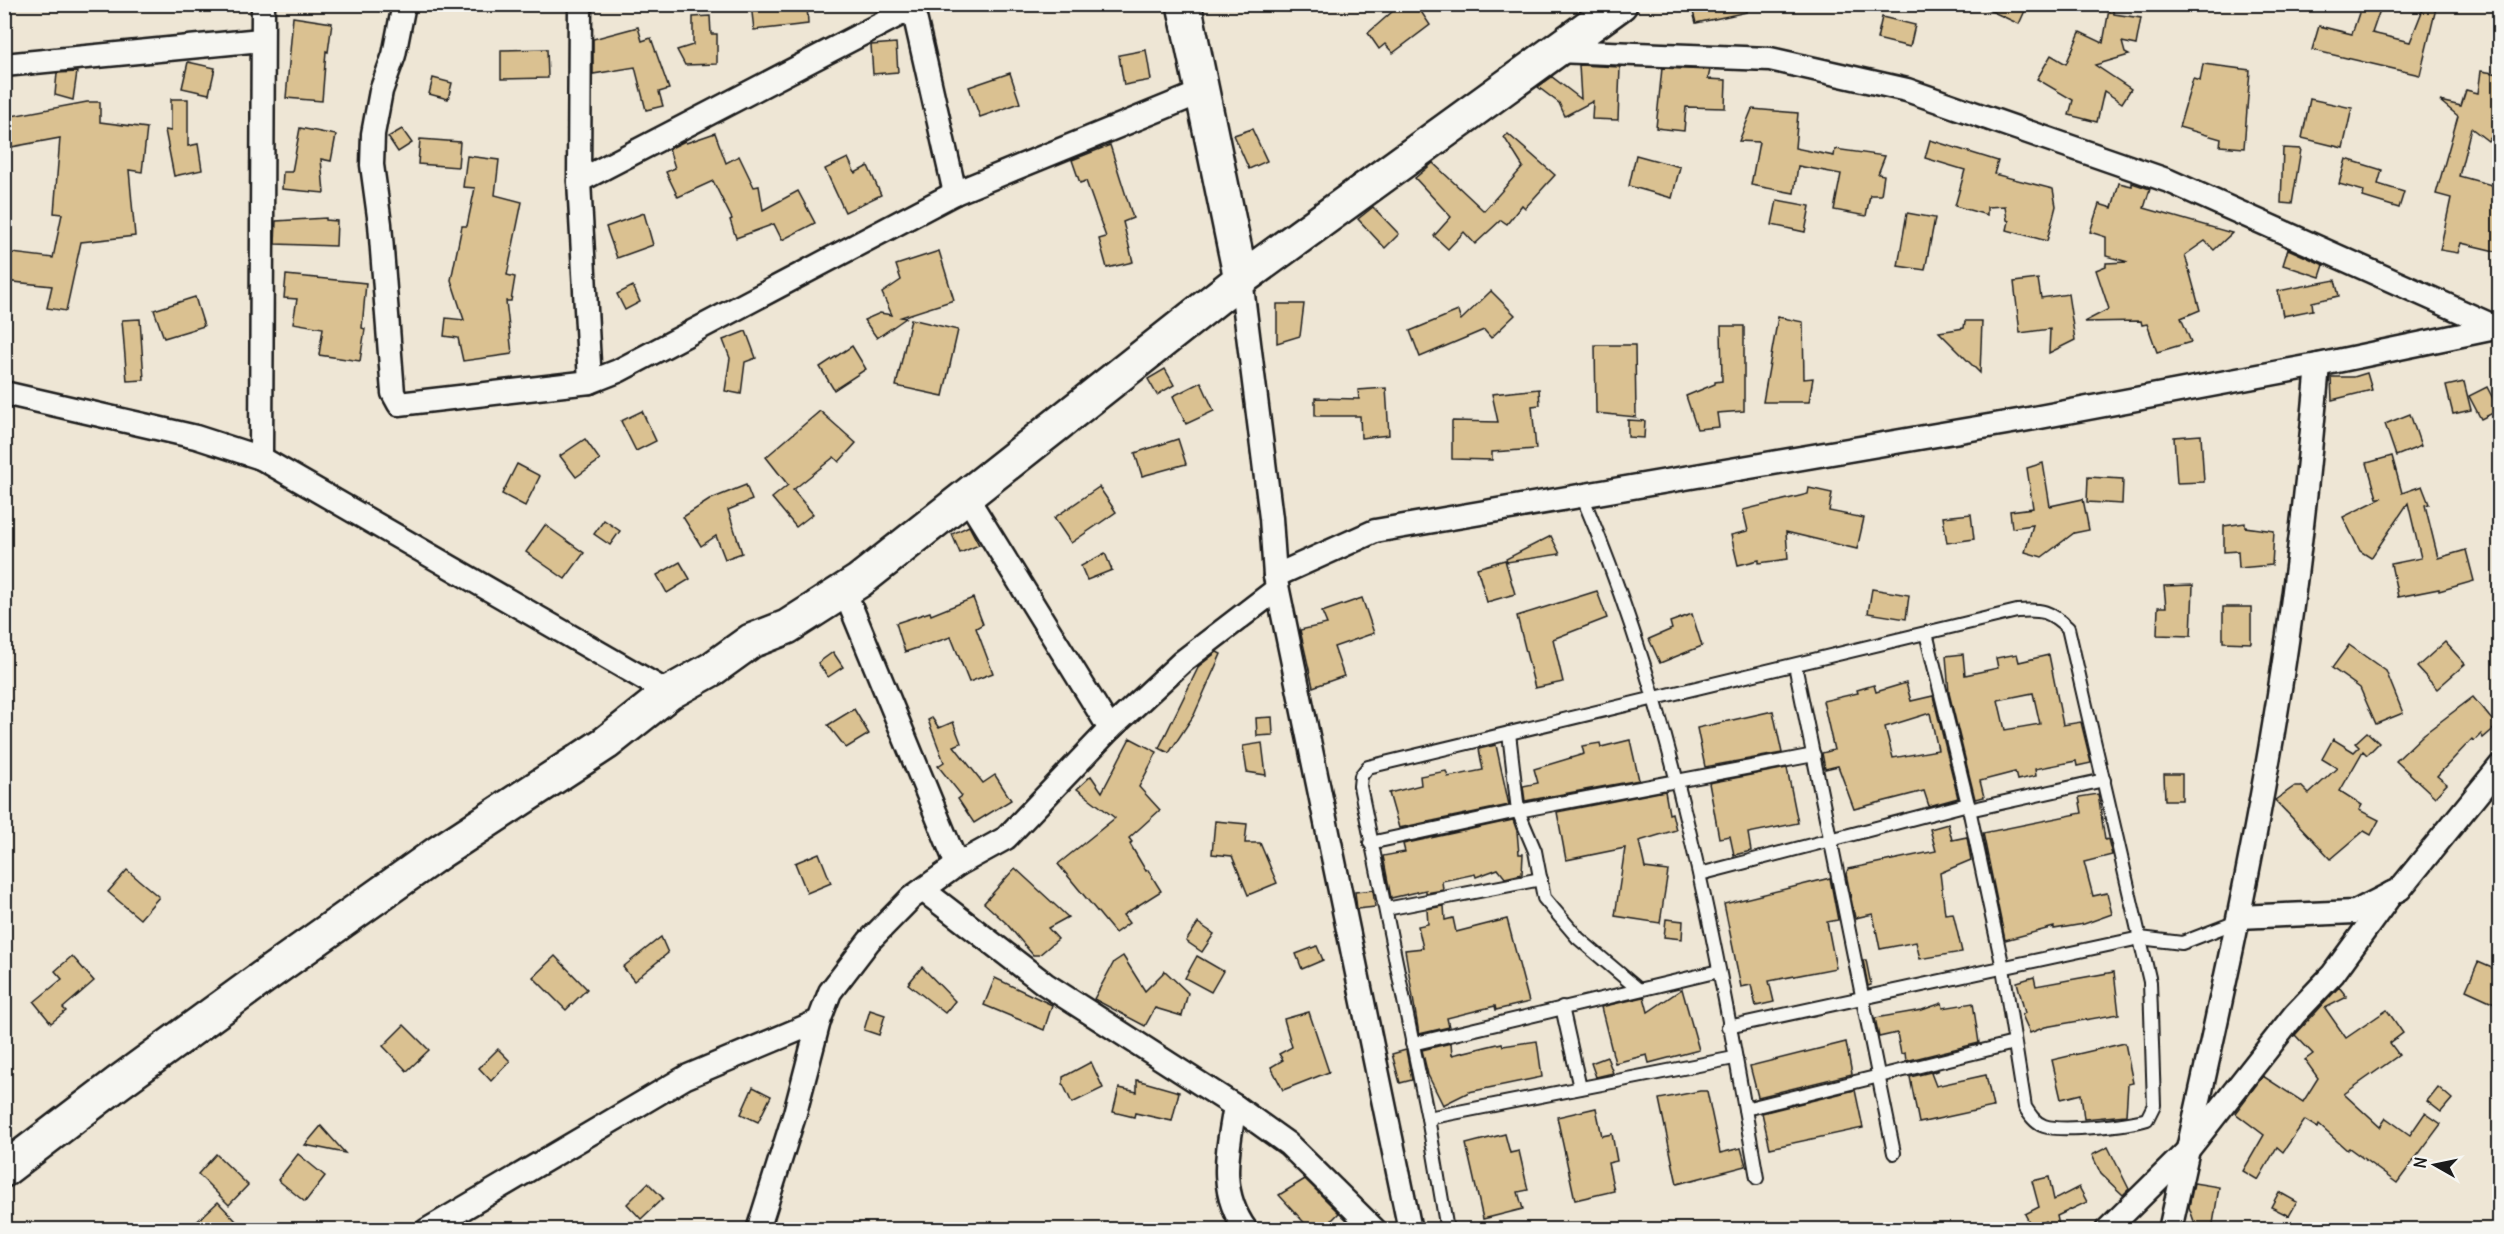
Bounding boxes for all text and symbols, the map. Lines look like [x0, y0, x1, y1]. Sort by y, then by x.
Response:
north arrow [2405, 1135, 2465, 1195]
text: N [2409, 1156, 2431, 1170]

